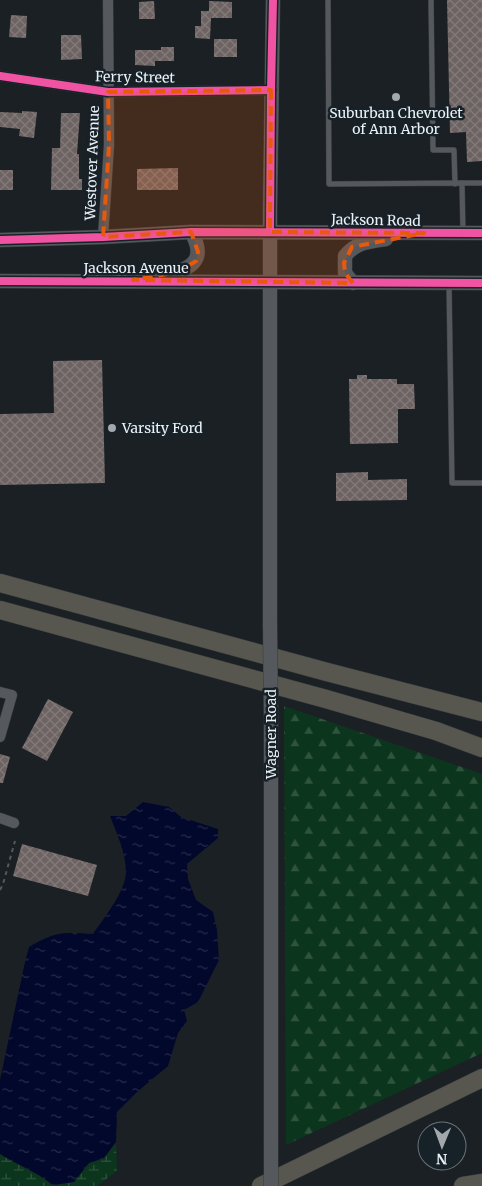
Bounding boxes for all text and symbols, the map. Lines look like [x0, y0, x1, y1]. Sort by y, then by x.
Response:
street label: Ferry Street [95, 67, 176, 87]
marker: Suburban Chevrolet of Ann Arbor [390, 91, 402, 103]
place label: Suburban Chevrolet of Ann Arbor [329, 104, 463, 138]
street label: Westover Avenue [81, 105, 103, 222]
street label: Jackson Road [330, 210, 422, 230]
street label: Jackson Avenue [83, 259, 188, 277]
place label: Varsity Ford [121, 419, 203, 437]
marker: Varsity Ford [106, 422, 118, 434]
street label: Wagner Road [262, 689, 280, 780]
north arrow [417, 1121, 467, 1171]
text: N [436, 1150, 447, 1168]

